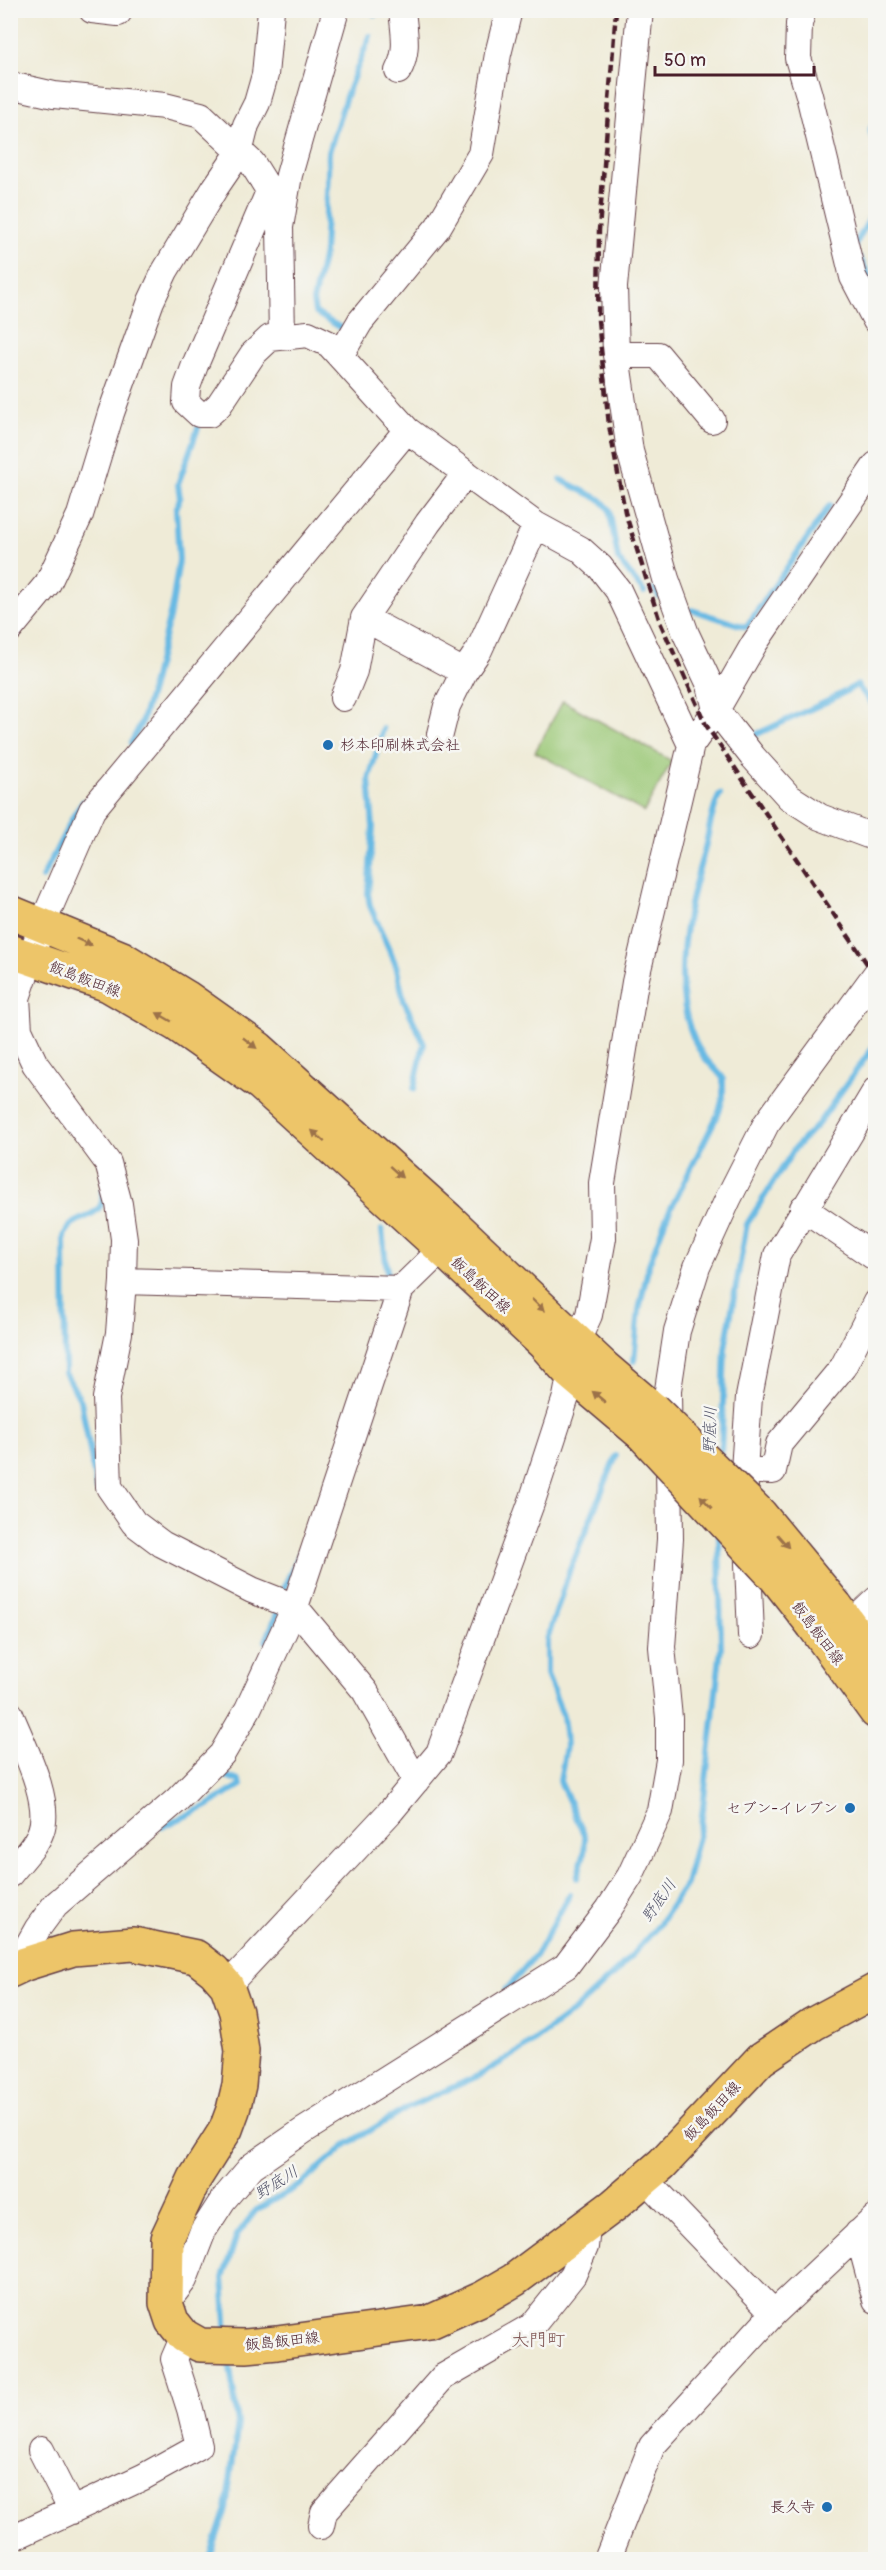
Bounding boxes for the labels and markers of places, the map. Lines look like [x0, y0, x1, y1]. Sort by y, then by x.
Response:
place label: 杉本印刷株式会社 [340, 736, 460, 755]
marker: 杉本印刷株式会社 [321, 738, 335, 752]
place label: セブン-イレブン [727, 1799, 838, 1818]
marker: セブン-イレブン [843, 1801, 857, 1815]
place label: 長久寺 [770, 2498, 815, 2517]
marker: 長久寺 [820, 2500, 834, 2514]

